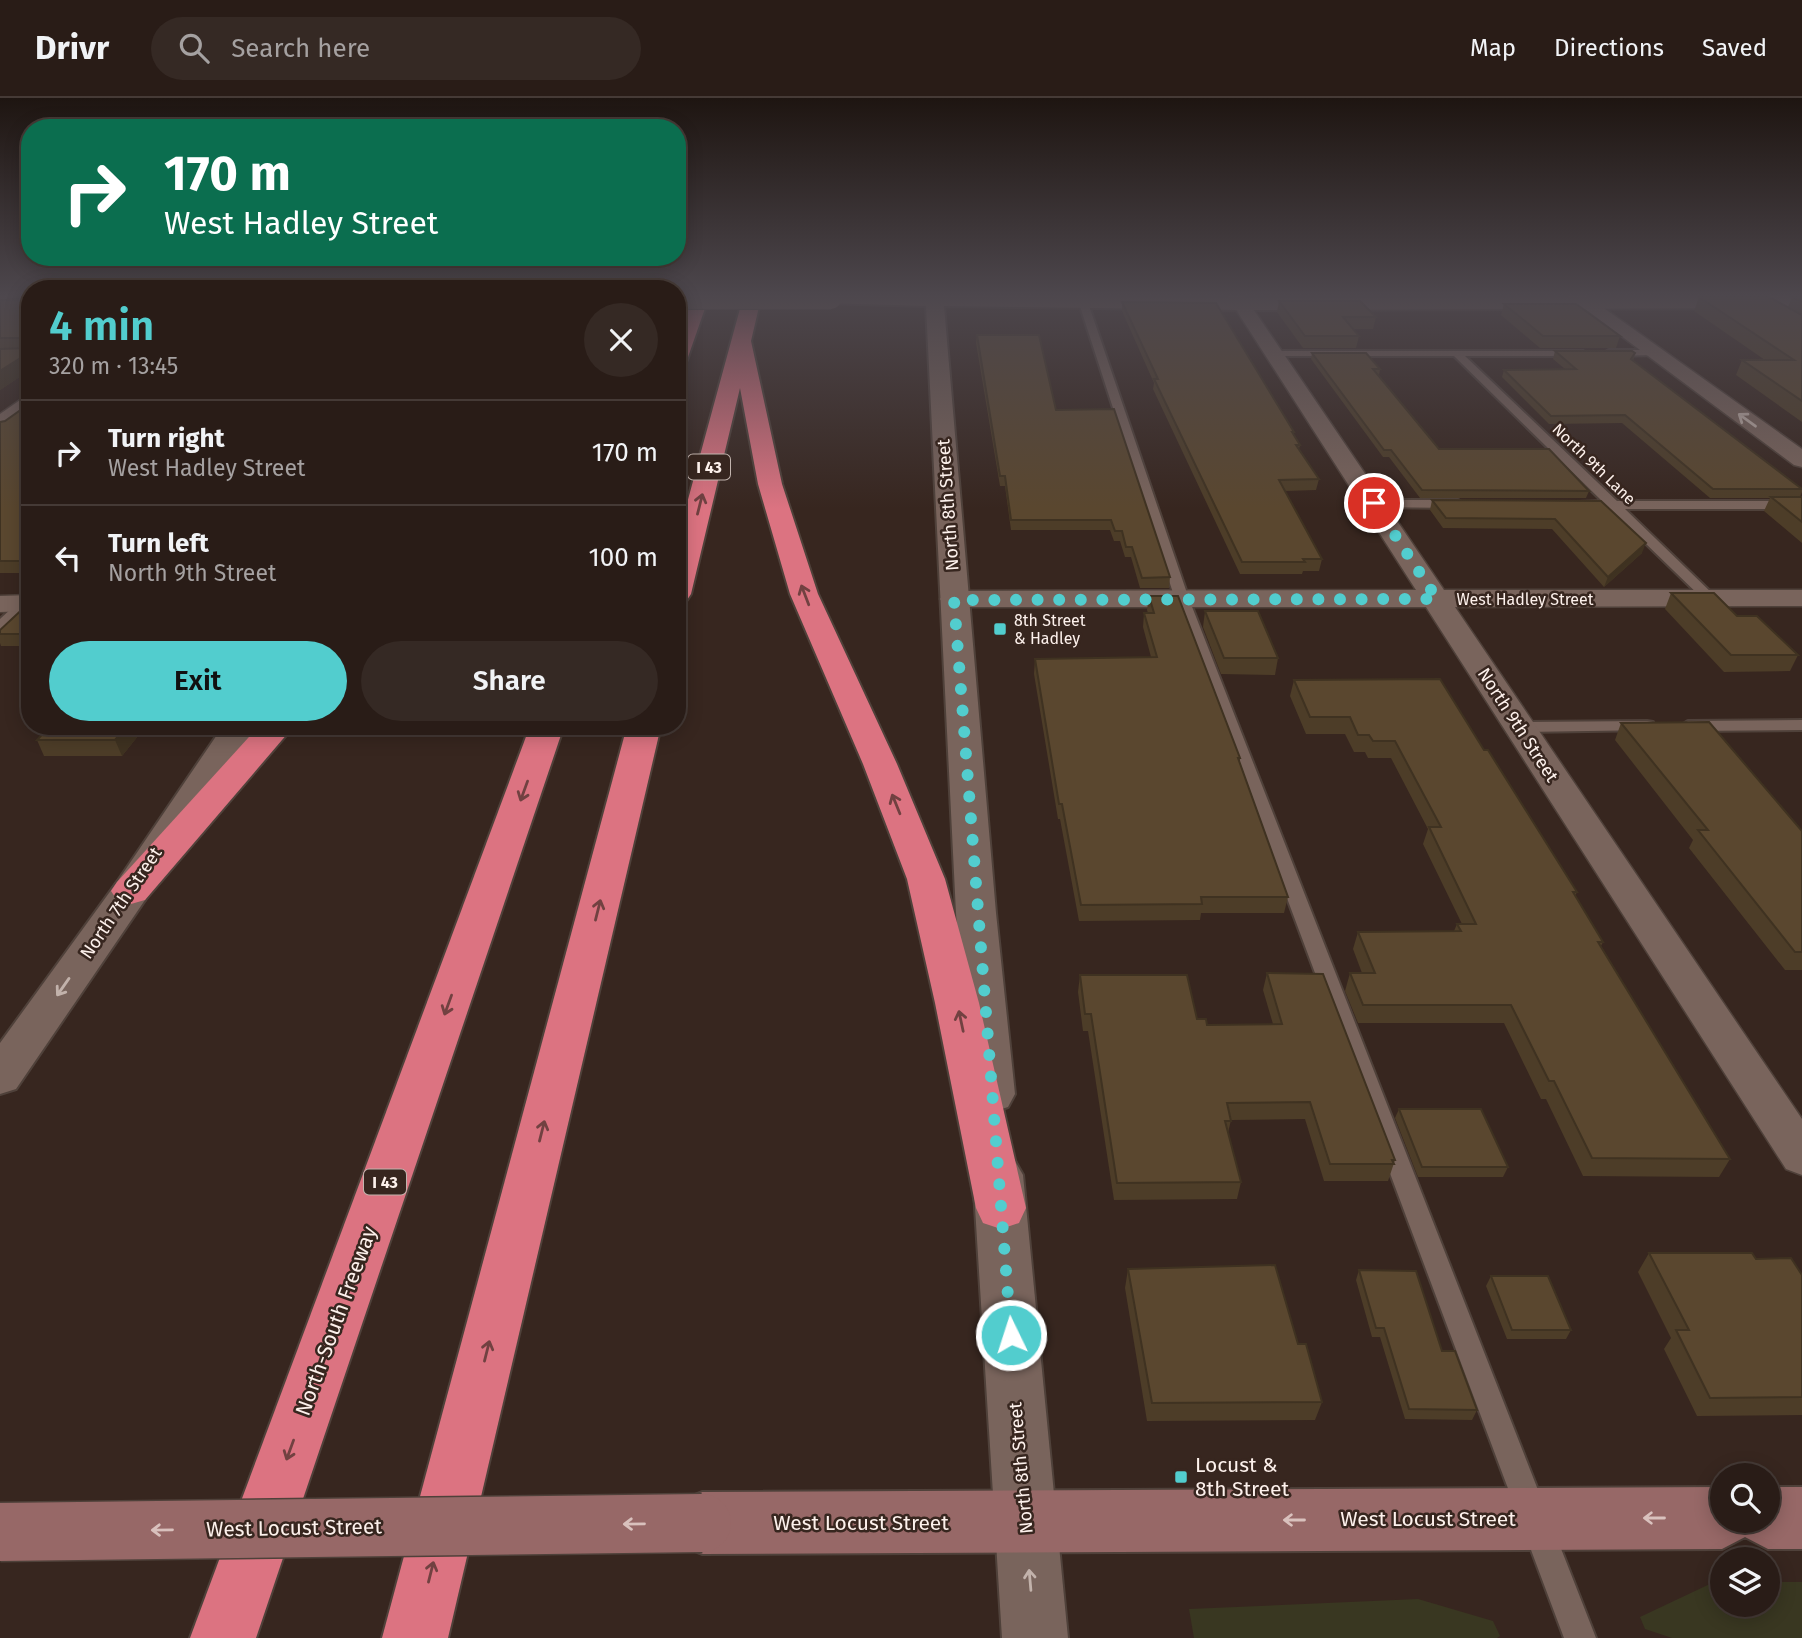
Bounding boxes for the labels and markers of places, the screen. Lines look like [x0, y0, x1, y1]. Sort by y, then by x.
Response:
pin [1344, 473, 1404, 533]
place label: 8th Street & Hadley [1014, 611, 1086, 648]
marker: 8th Street & Hadley [992, 621, 1008, 637]
place label: Locust & 8th Street [1195, 1452, 1289, 1502]
marker: Locust & 8th Street [1173, 1469, 1189, 1485]

